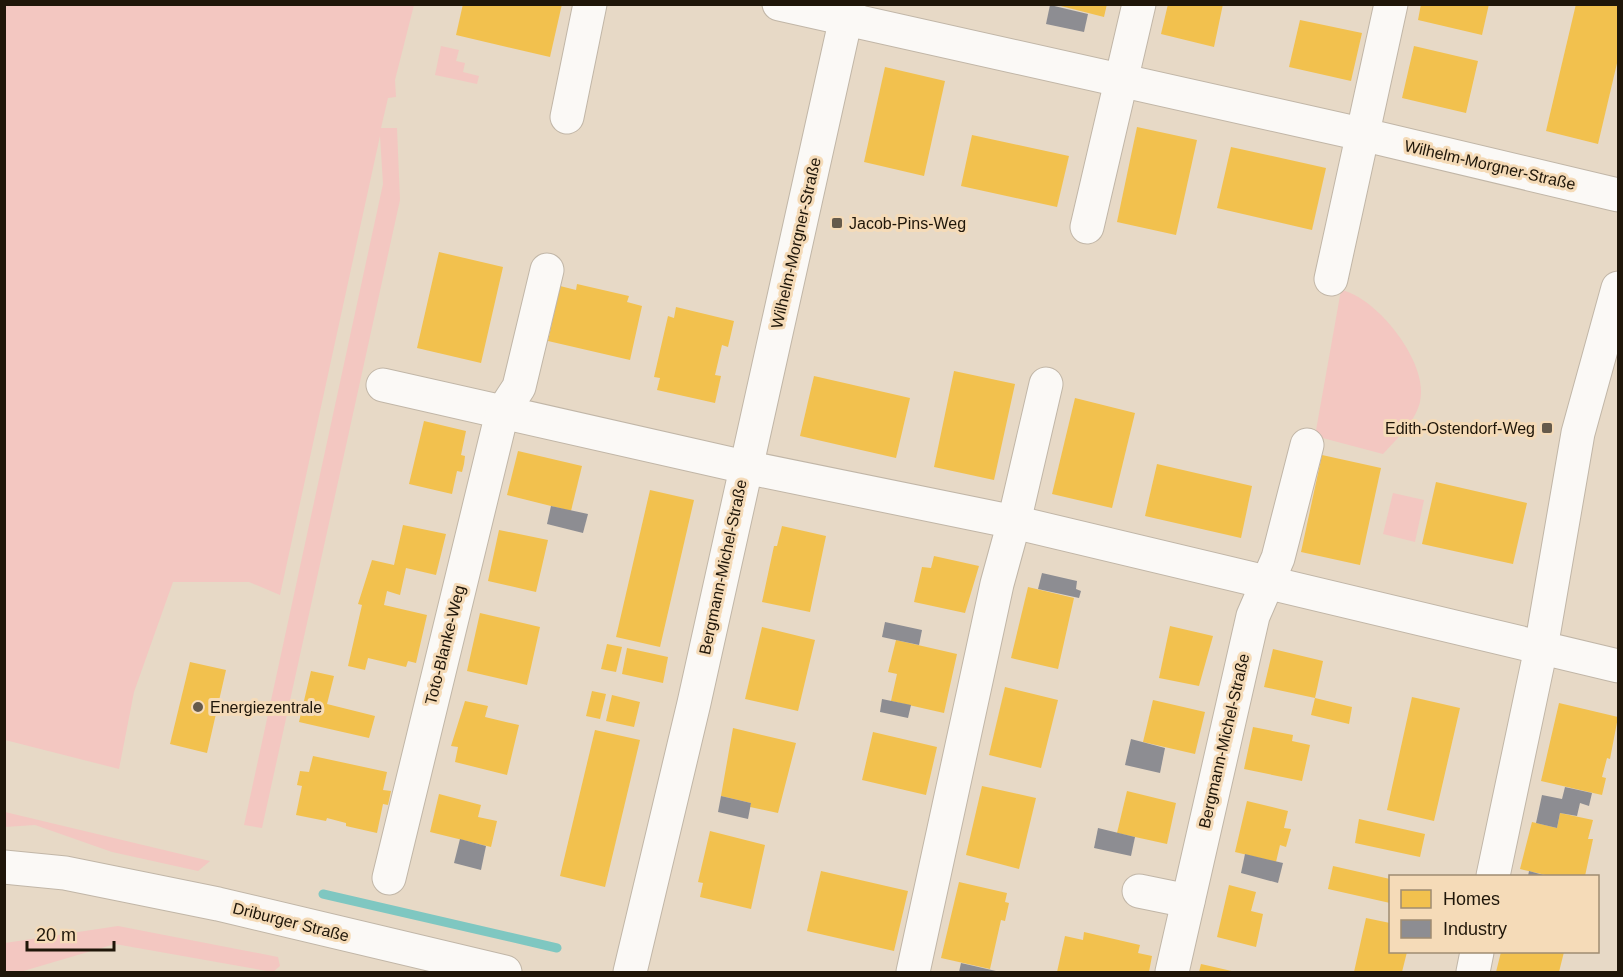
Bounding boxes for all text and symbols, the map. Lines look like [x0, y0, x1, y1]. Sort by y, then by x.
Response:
street label: Wilhelm-Morgner-Straße [1403, 137, 1577, 193]
street label: Wilhelm-Morgner-Straße [768, 156, 824, 330]
place label: Jacob-Pins-Weg [849, 215, 966, 232]
marker: Jacob-Pins-Weg [830, 216, 844, 230]
place label: Edith-Ostendorf-Weg [1385, 420, 1535, 437]
marker: Edith-Ostendorf-Weg [1540, 421, 1554, 435]
street label: Bergmann-Michel-Straße [696, 478, 750, 656]
street label: Toto-Blanke-Weg [422, 584, 468, 706]
street label: Bergmann-Michel-Straße [1196, 652, 1252, 830]
place label: Energiezentrale [210, 699, 322, 716]
marker: Energiezentrale [191, 700, 205, 714]
legend [1389, 875, 1599, 953]
text: Homes [1443, 889, 1500, 909]
street label: Driburger Straße [231, 899, 351, 945]
scale bar [27, 914, 114, 952]
text: Industry [1443, 919, 1507, 939]
text: 20 m [36, 925, 76, 945]

